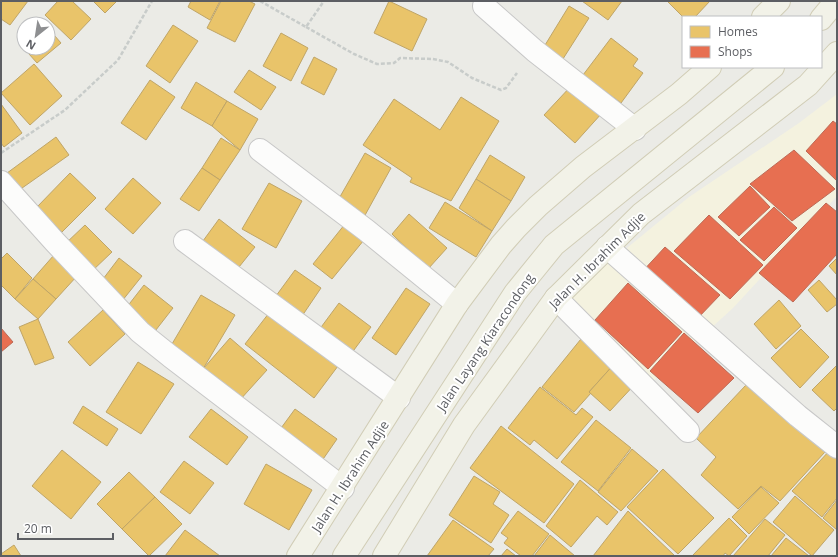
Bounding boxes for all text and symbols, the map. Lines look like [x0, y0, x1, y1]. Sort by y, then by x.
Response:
north arrow [16, 16, 56, 56]
legend [682, 16, 822, 68]
text: Homes [718, 23, 758, 40]
text: N [23, 36, 38, 54]
text: Shops [718, 43, 753, 60]
street label: Jalan H. Ibrahim Adjie [543, 208, 649, 314]
street label: Jalan Layang Kiaracondong [431, 270, 538, 416]
street label: Jalan H. Ibrahim Adjie [306, 417, 393, 537]
scale bar [18, 515, 113, 541]
text: 20 m [24, 520, 52, 537]

